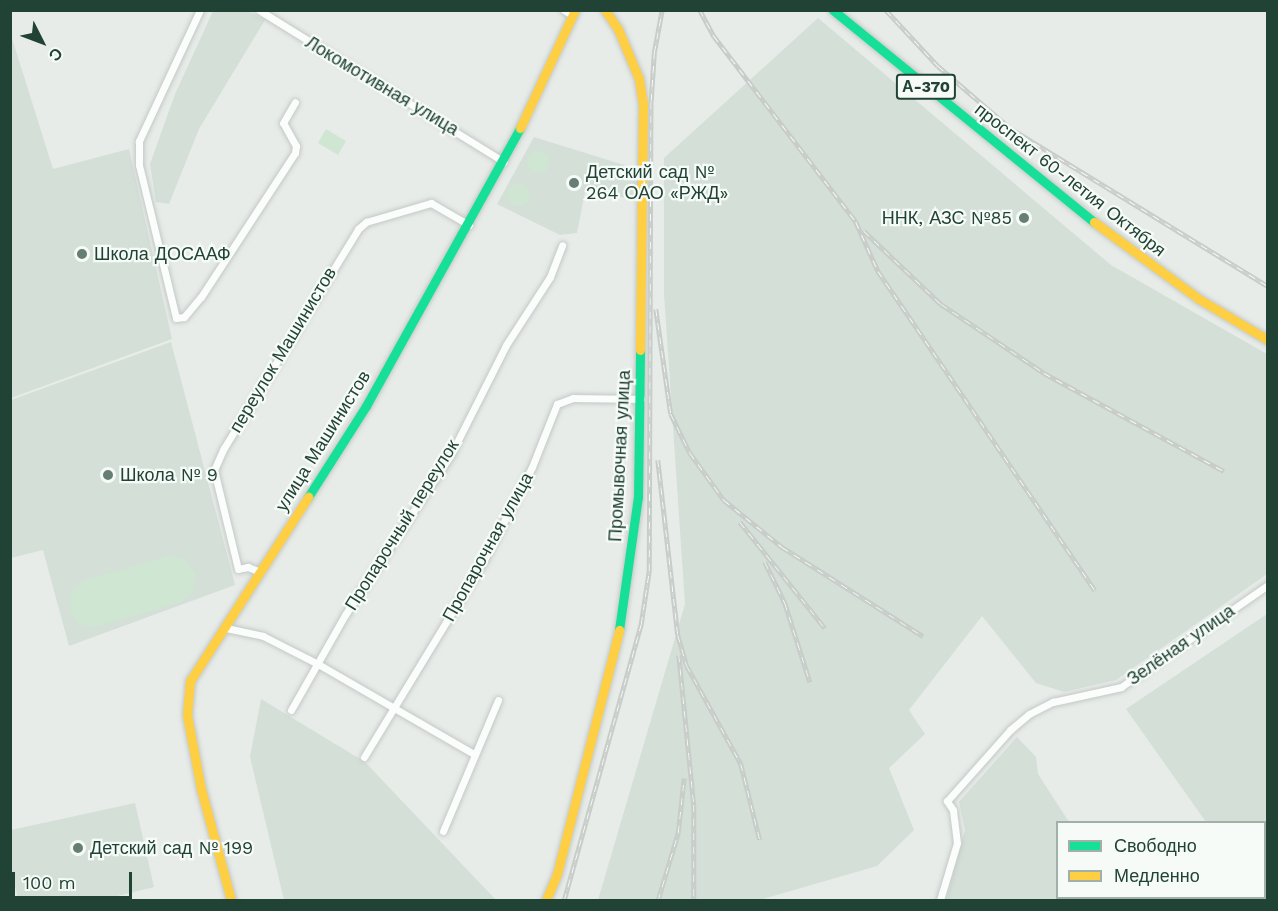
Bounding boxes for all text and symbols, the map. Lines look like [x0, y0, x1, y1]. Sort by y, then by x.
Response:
north arrow [12, 12, 72, 72]
street label: Локомотивная улица [301, 32, 463, 140]
text: С [45, 44, 67, 65]
road number: А-370 [894, 74, 958, 100]
street label: проспект 60-летия Октября [970, 99, 1170, 261]
place label: Детский сад № 264 ОАО «РЖД» [586, 162, 728, 204]
marker: Детский сад № 264 ОАО «РЖД» [567, 176, 581, 190]
place label: ННК, АЗС №85 [882, 207, 1012, 229]
marker: ННК, АЗС №85 [1017, 211, 1031, 225]
place label: Школа ДОСААФ [94, 243, 231, 265]
marker: Школа ДОСААФ [75, 247, 89, 261]
street label: переулок Машинистов [225, 263, 341, 437]
street label: улица Машинистов [271, 367, 375, 515]
street label: Промывочная улица [605, 370, 635, 542]
street label: Пропарочный переулок [340, 436, 464, 614]
place label: Школа № 9 [120, 464, 218, 486]
marker: Школа № 9 [101, 468, 115, 482]
street label: Пропарочная улица [438, 469, 538, 625]
street label: Зелёная улица [1123, 600, 1239, 690]
legend [1056, 821, 1266, 899]
text: Свободно [1114, 835, 1197, 856]
place label: Детский сад № 199 [90, 837, 253, 859]
marker: Детский сад № 199 [71, 841, 85, 855]
scale bar [15, 860, 135, 898]
text: Медленно [1114, 865, 1200, 886]
text: 100 m [23, 872, 76, 893]

